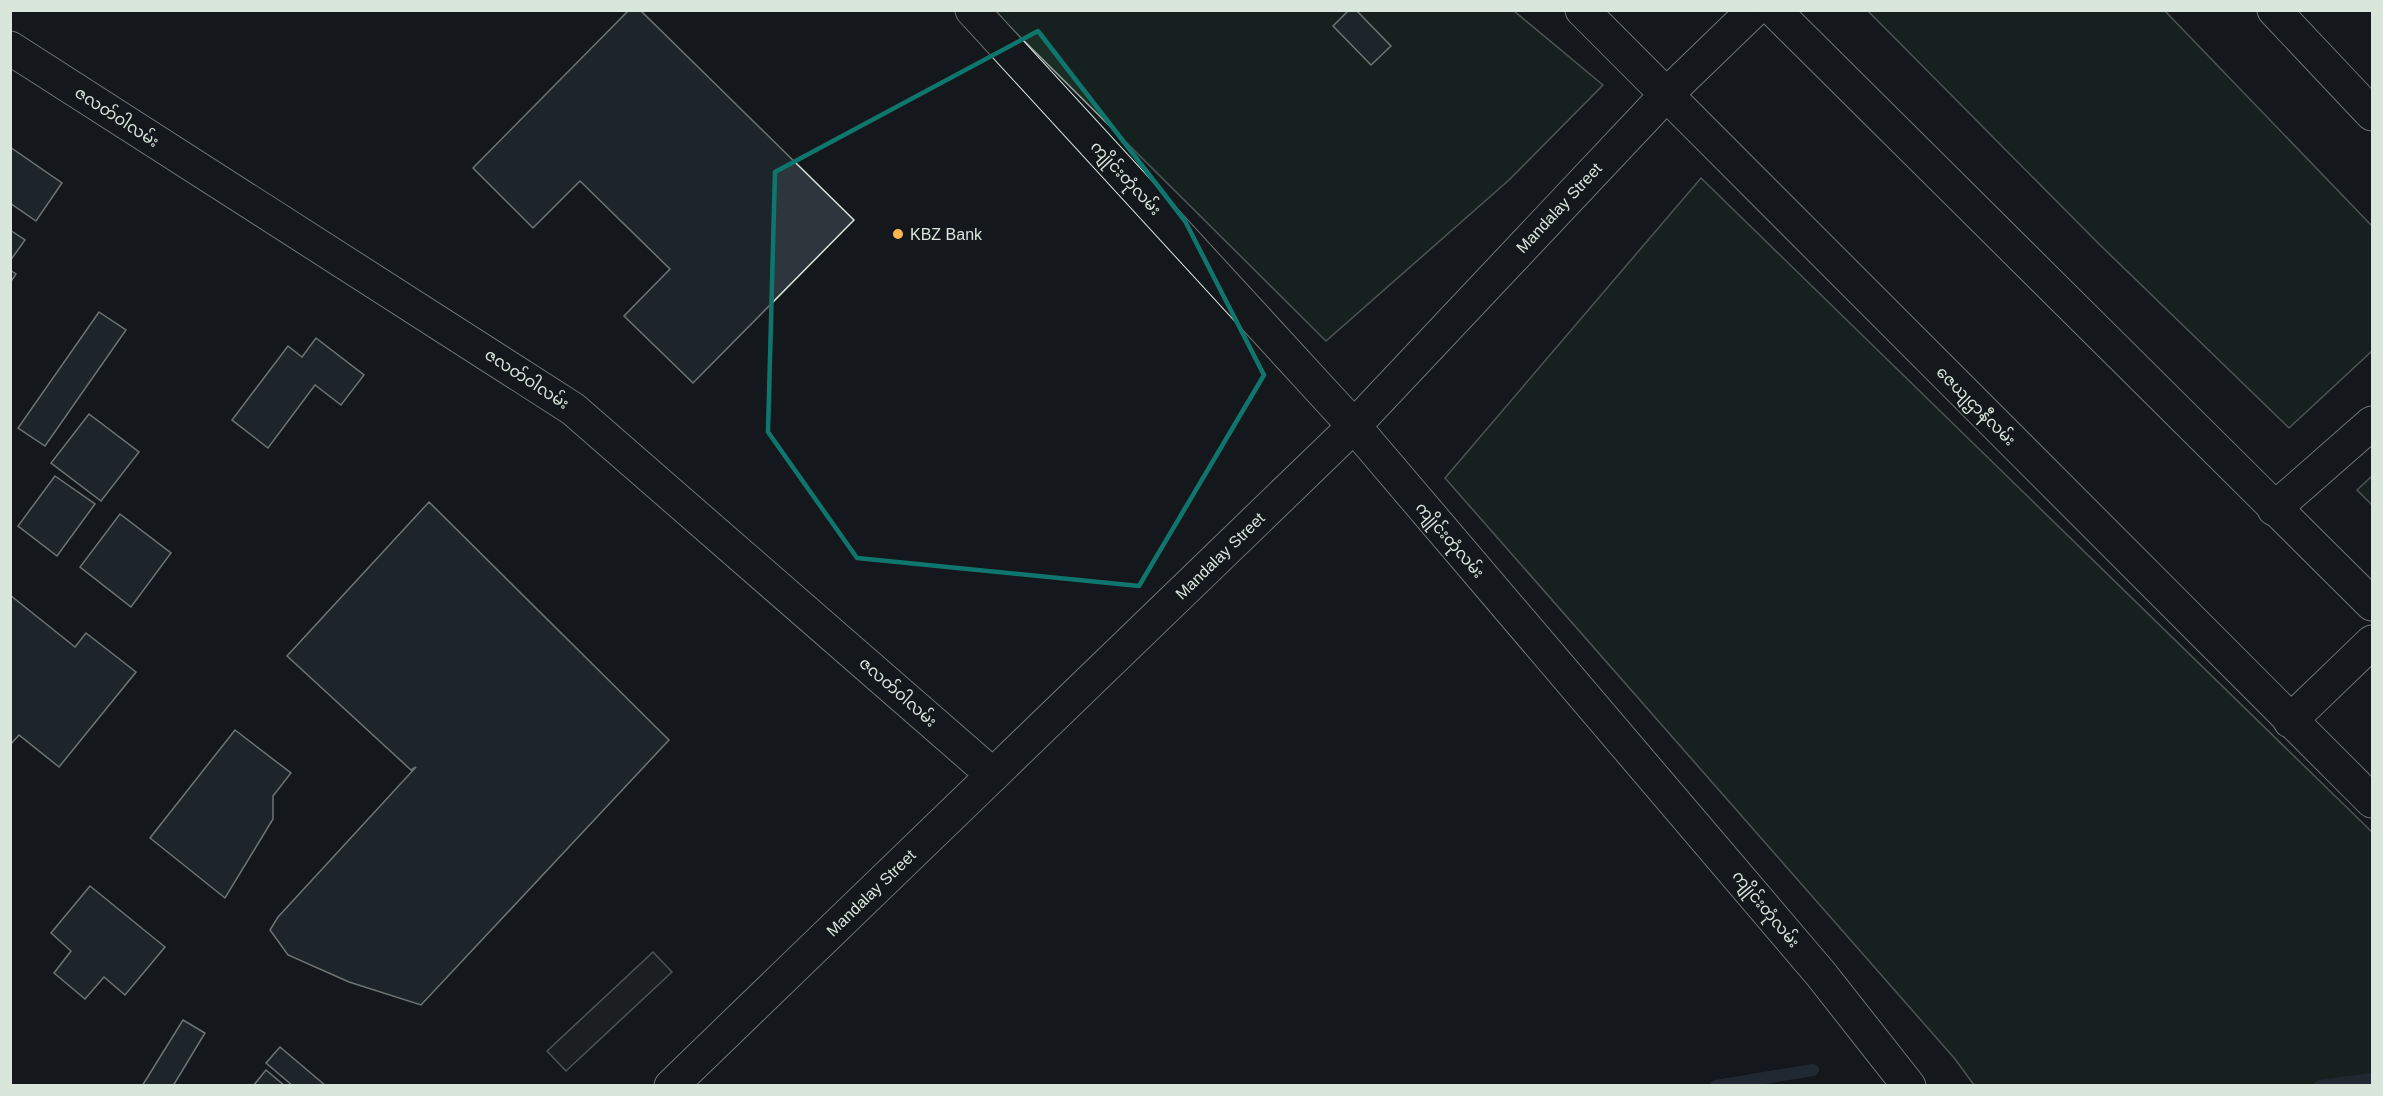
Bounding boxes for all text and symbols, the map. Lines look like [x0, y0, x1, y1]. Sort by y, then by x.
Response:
street label: ဇလတ်ဝါလမ်း [72, 81, 164, 150]
street label: ကျိုင်းတုံလမ်း [1083, 136, 1167, 222]
street label: Mandalay Street [1513, 159, 1605, 256]
place label: KBZ Bank [910, 226, 983, 243]
marker: KBZ Bank [891, 227, 905, 241]
street label: ဇလတ်ဝါလမ်း [482, 343, 574, 412]
street label: ဇေယျဌာနီလမ်း [1930, 361, 2021, 452]
street label: ကျိုင်းတုံလမ်း [1408, 497, 1490, 585]
street label: Mandalay Street [1172, 509, 1268, 603]
street label: ဇလတ်ဝါလမ်း [856, 652, 942, 730]
street label: Mandalay Street [823, 846, 919, 940]
street label: ကျိုင်းတုံလမ်း [1725, 865, 1805, 955]

